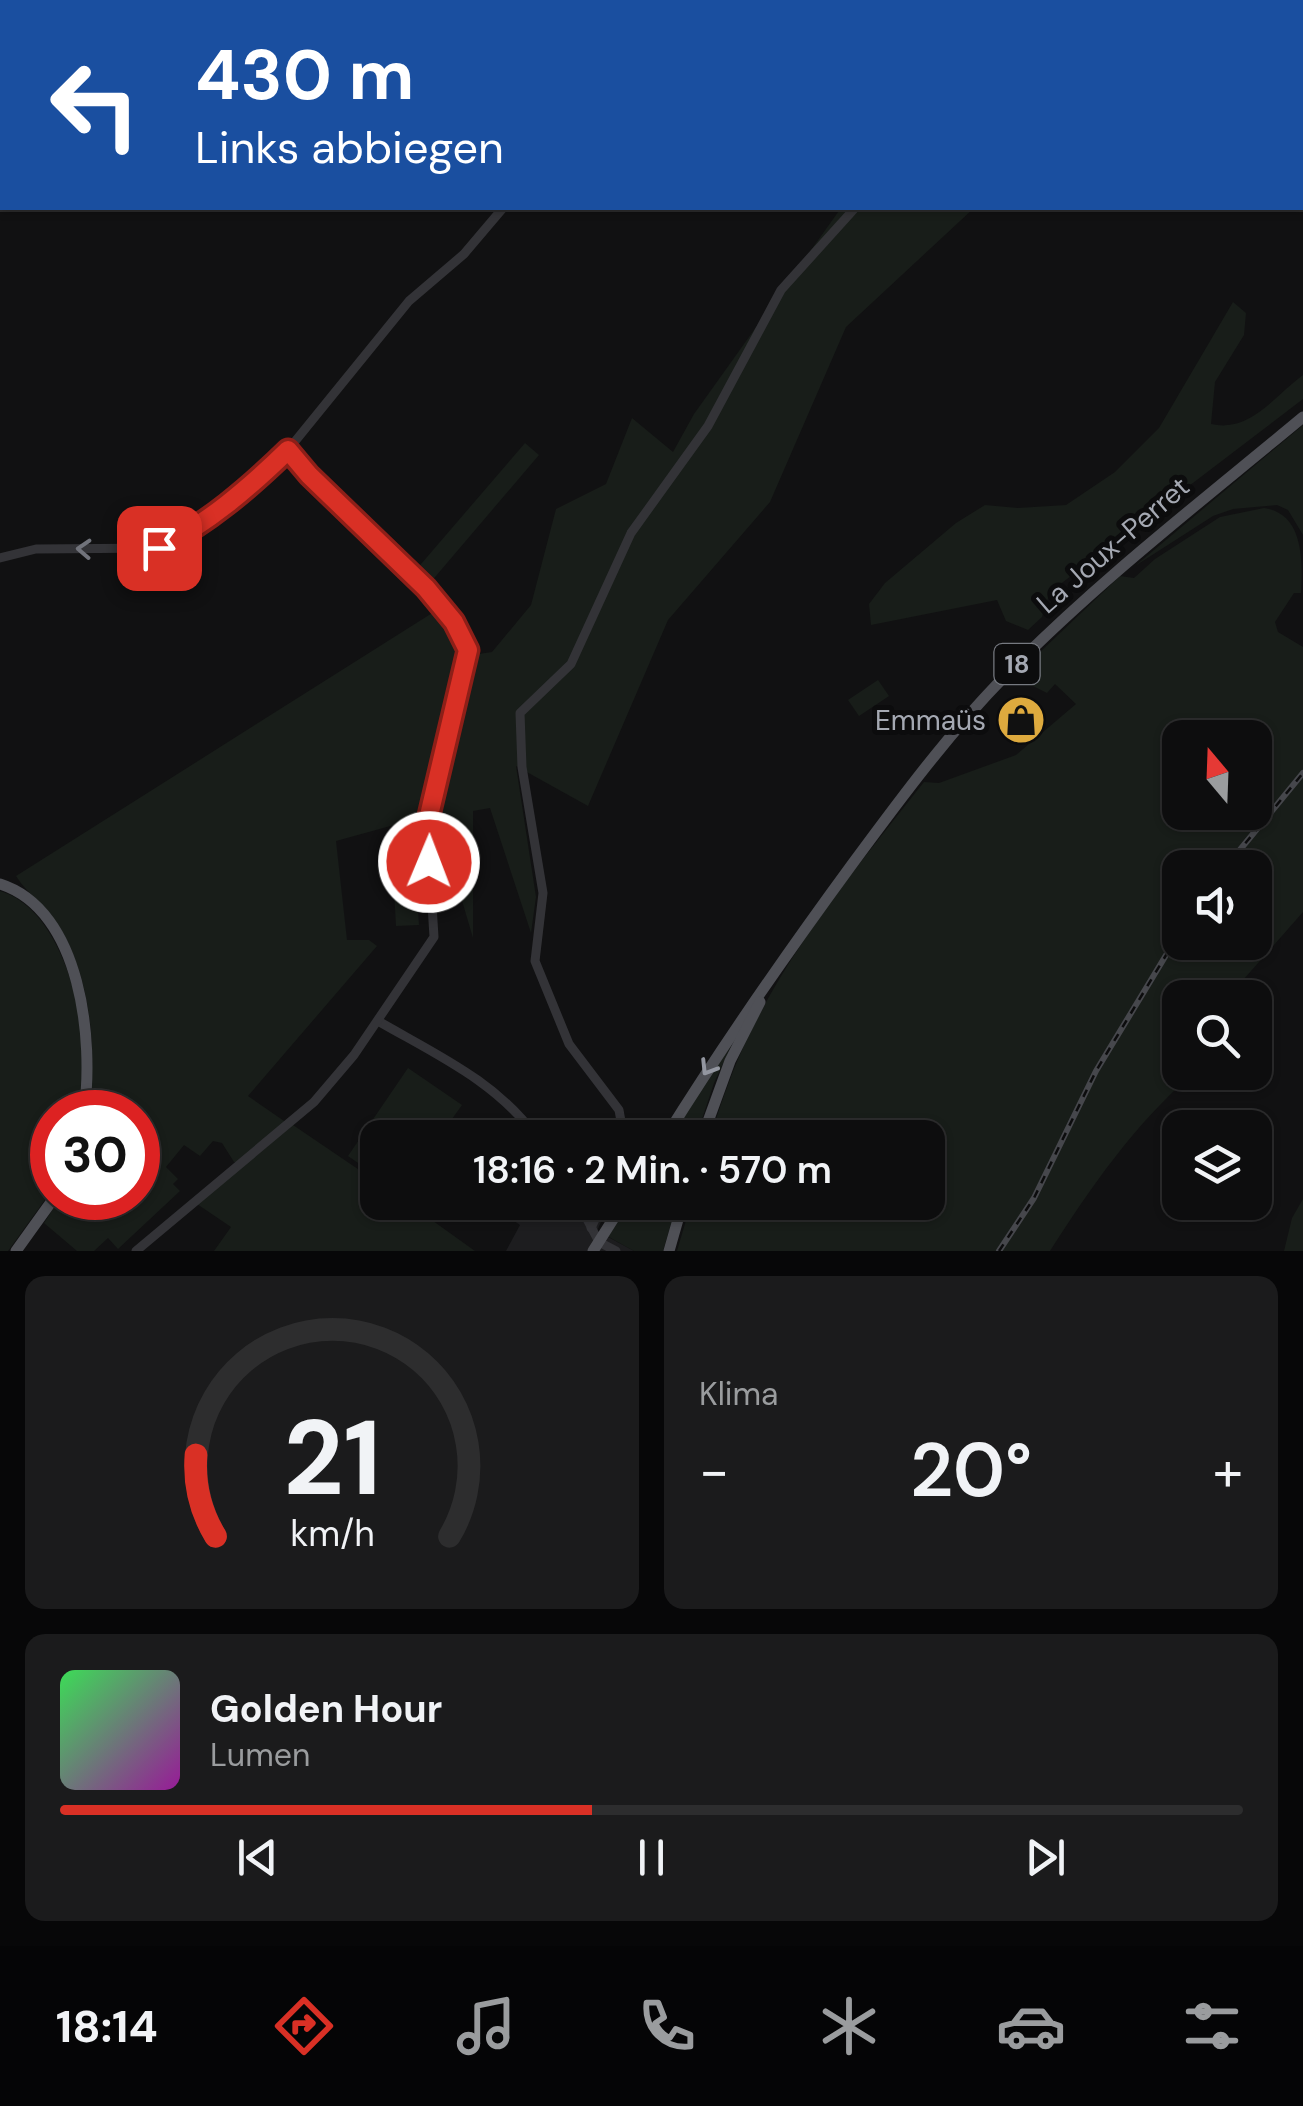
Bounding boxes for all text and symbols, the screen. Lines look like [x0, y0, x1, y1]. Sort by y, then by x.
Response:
text: 430 m [195, 30, 414, 121]
icon: left [30, 40, 160, 170]
text: Links abbiegen [195, 118, 504, 177]
street label: La Joux-Perret [1029, 468, 1197, 622]
pin [117, 506, 202, 591]
icon: arrive [132, 521, 187, 576]
one-way arrow [75, 539, 91, 560]
road number: 18 [994, 644, 1040, 684]
shop icon: Emmaüs [995, 694, 1047, 746]
place label: Emmaüs [875, 702, 986, 739]
north arrow [1162, 720, 1272, 830]
map controls [1162, 720, 1272, 1220]
position arrow [377, 810, 481, 914]
button: sound [1162, 850, 1272, 960]
button: search [1162, 980, 1272, 1090]
one-way arrow [701, 1057, 720, 1075]
speed limit sign: 30 [30, 1090, 160, 1220]
button: layers [1162, 1110, 1272, 1220]
text: 18:16 · 2 Min. · 570 m [473, 1145, 832, 1195]
text: Klima [699, 1373, 778, 1415]
text: 21 [283, 1391, 381, 1526]
text: 20° [910, 1422, 1032, 1519]
text: − [699, 1435, 729, 1507]
text: + [1213, 1435, 1243, 1507]
text: km/h [290, 1511, 374, 1557]
text: Golden Hour [210, 1684, 442, 1734]
text: Lumen [210, 1734, 310, 1776]
icon: previous [230, 1830, 285, 1885]
icon: pause [624, 1830, 679, 1885]
icon: next [1018, 1830, 1073, 1885]
icon: directions [269, 1991, 339, 2061]
icon: music [451, 1991, 521, 2061]
icon: phone [632, 1991, 702, 2061]
icon: climate [814, 1991, 884, 2061]
icon: car [996, 1991, 1066, 2061]
icon: filters [1177, 1991, 1247, 2061]
text: 18:14 [56, 1997, 158, 2056]

